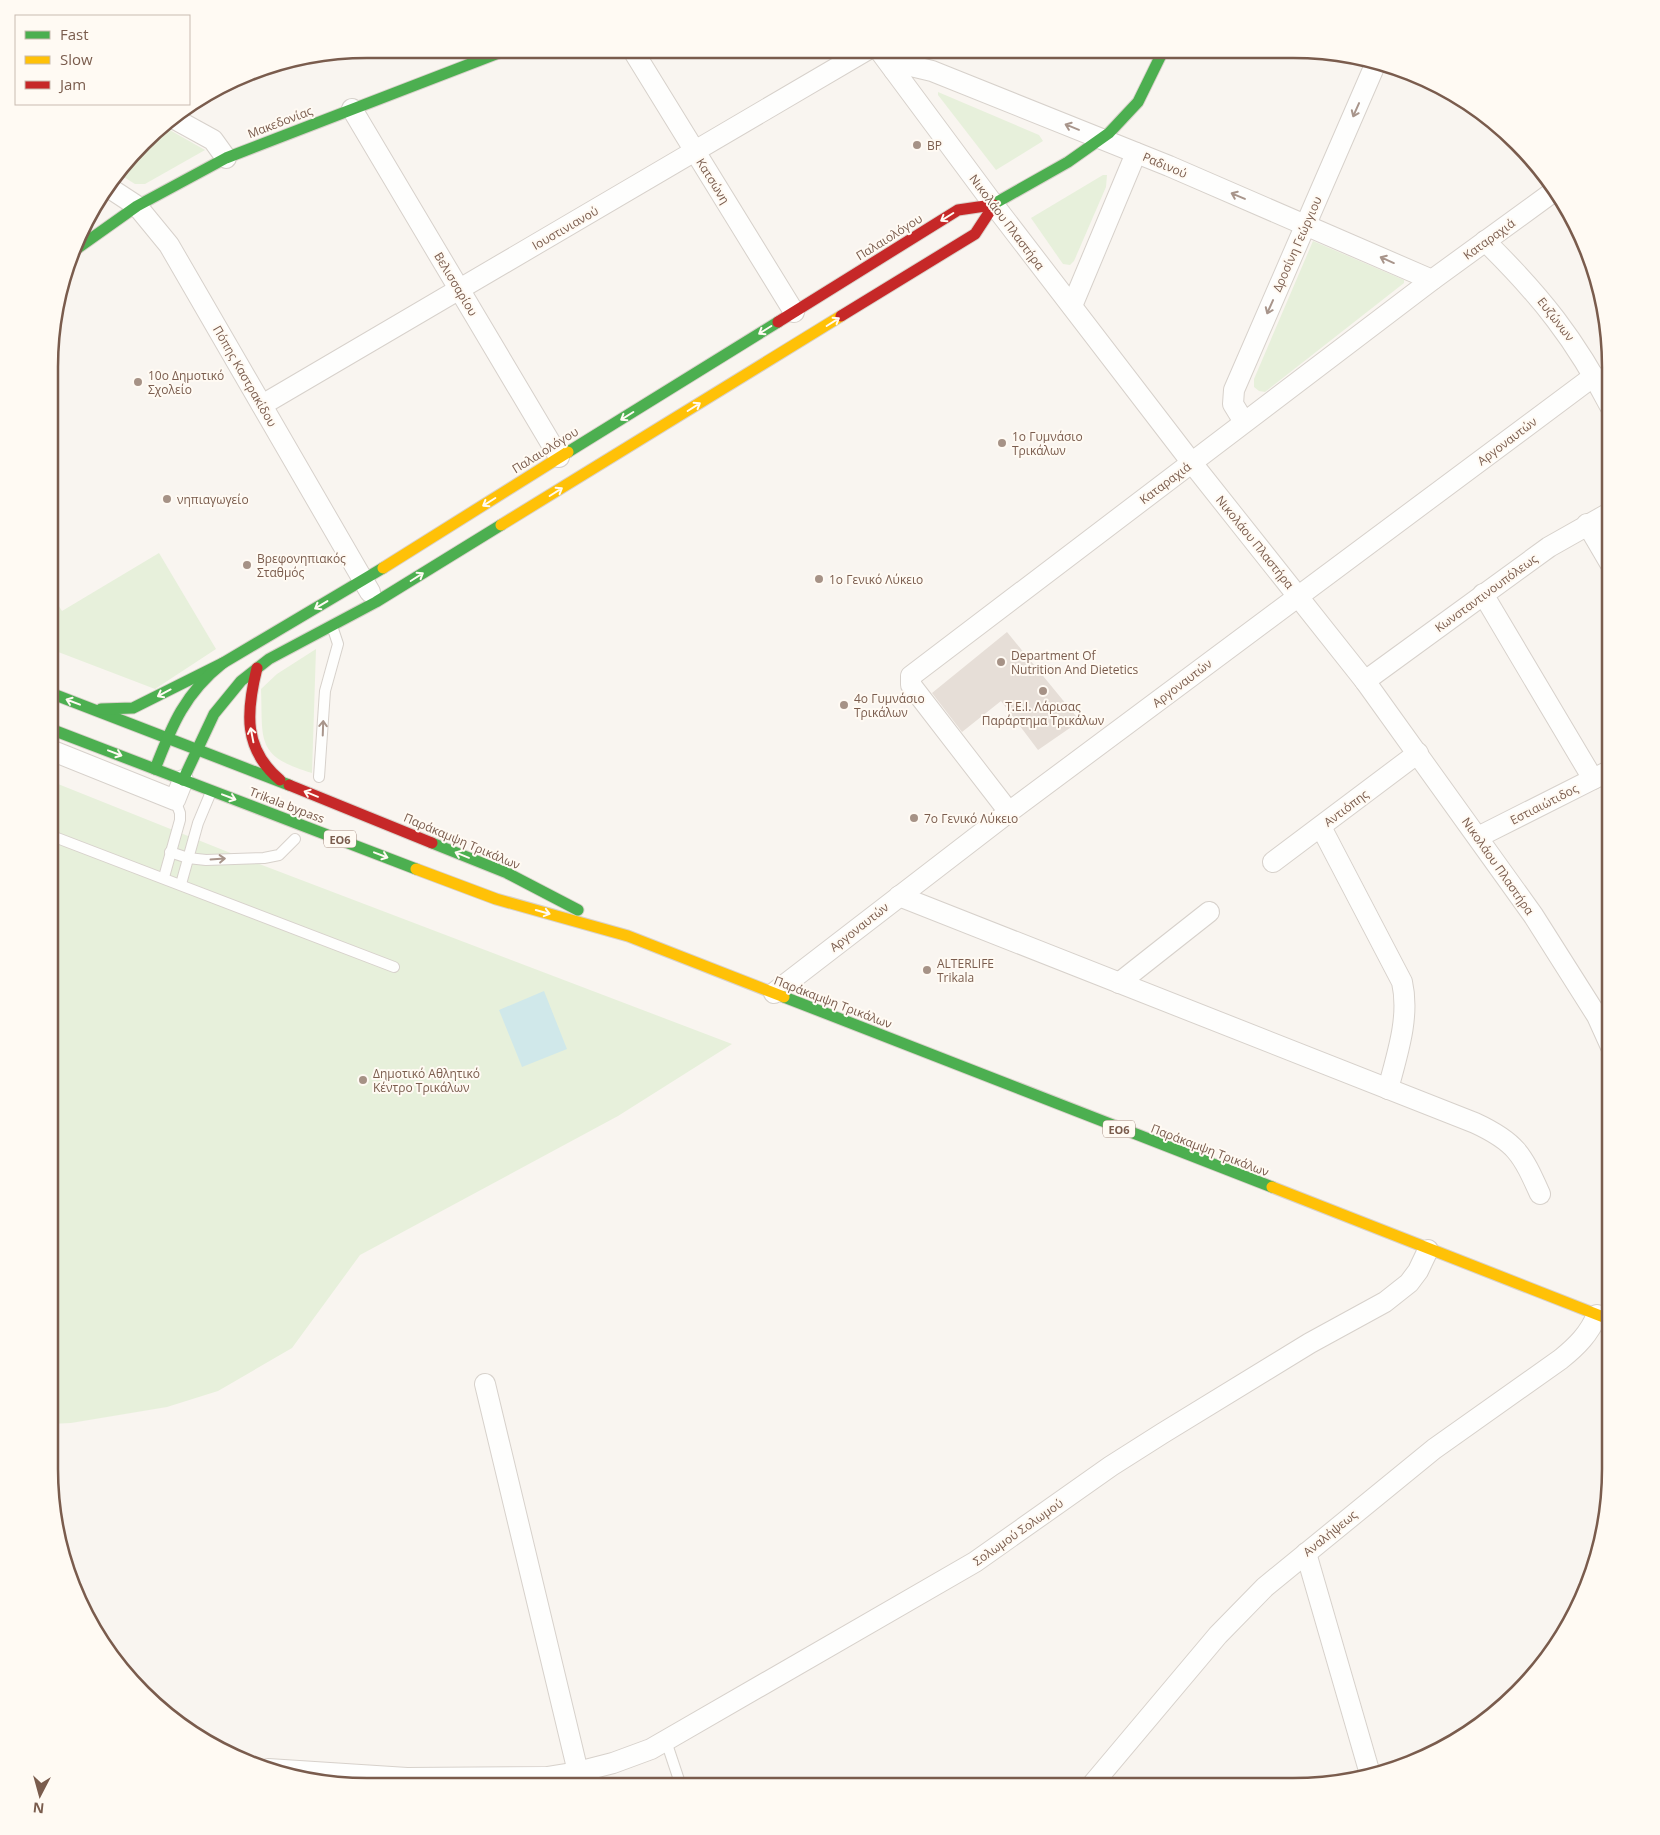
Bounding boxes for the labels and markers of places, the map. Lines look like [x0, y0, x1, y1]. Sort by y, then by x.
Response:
place label: BP [927, 137, 942, 154]
marker: BP [911, 139, 923, 151]
place label: 10ο Δημοτικό Σχολείο [148, 367, 224, 398]
marker: 10ο Δημοτικό Σχολείο [132, 376, 144, 388]
place label: 1ο Γυμνάσιο Τρικάλων [1012, 428, 1083, 459]
marker: 1ο Γυμνάσιο Τρικάλων [996, 437, 1008, 449]
place label: νηπιαγωγείο [177, 491, 249, 508]
marker: νηπιαγωγείο [161, 493, 173, 505]
place label: Βρεφονηπιακός Σταθμός [257, 550, 346, 581]
marker: Βρεφονηπιακός Σταθμός [241, 559, 253, 571]
place label: 1ο Γενικό Λύκειο [829, 571, 923, 588]
marker: 1ο Γενικό Λύκειο [813, 573, 825, 585]
place label: Department Of Nutrition And Dietetics [1011, 647, 1139, 678]
marker: Department Of Nutrition And Dietetics [995, 656, 1007, 668]
marker: Τ.Ε.Ι. Λάρισας Παράρτημα Τρικάλων [1037, 685, 1049, 697]
place label: 4ο Γυμνάσιο Τρικάλων [854, 690, 925, 721]
place label: Τ.Ε.Ι. Λάρισας Παράρτημα Τρικάλων [982, 698, 1104, 729]
marker: 4ο Γυμνάσιο Τρικάλων [838, 699, 850, 711]
place label: 7ο Γενικό Λύκειο [924, 810, 1018, 827]
marker: 7ο Γενικό Λύκειο [908, 812, 920, 824]
place label: ALTERLIFE Trikala [937, 955, 994, 986]
marker: ALTERLIFE Trikala [921, 964, 933, 976]
place label: Δημοτικό Αθλητικό Κέντρο Τρικάλων [373, 1065, 480, 1096]
marker: Δημοτικό Αθλητικό Κέντρο Τρικάλων [357, 1074, 369, 1086]

